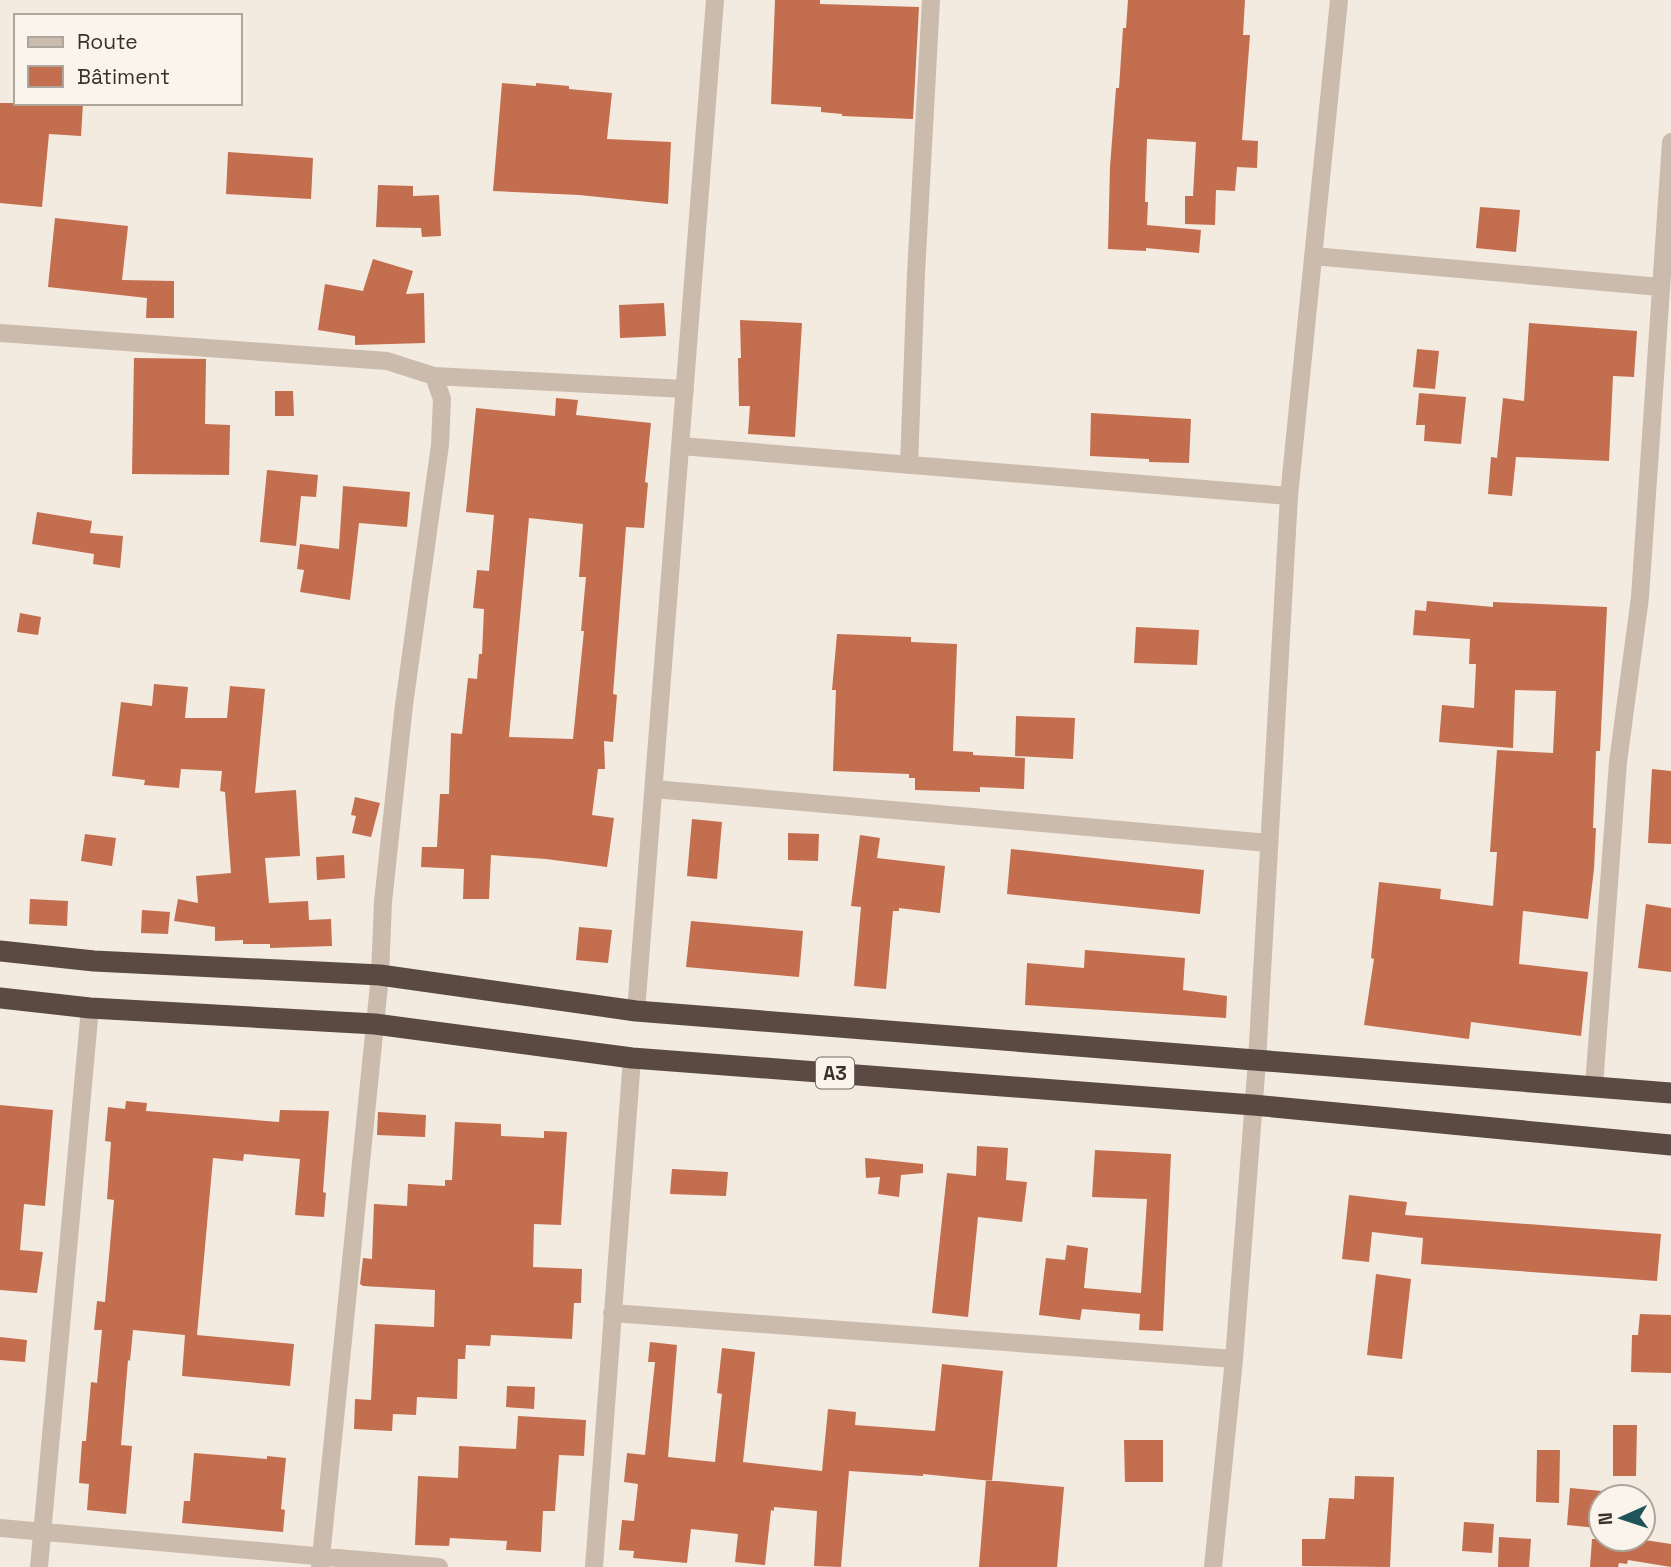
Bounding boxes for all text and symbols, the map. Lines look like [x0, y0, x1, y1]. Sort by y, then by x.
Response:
legend [14, 14, 242, 105]
text: Route [77, 28, 138, 55]
text: Bâtiment [77, 63, 170, 90]
road number: A3 [816, 1058, 854, 1088]
north arrow [1587, 1483, 1657, 1553]
text: N [1593, 1512, 1618, 1526]

